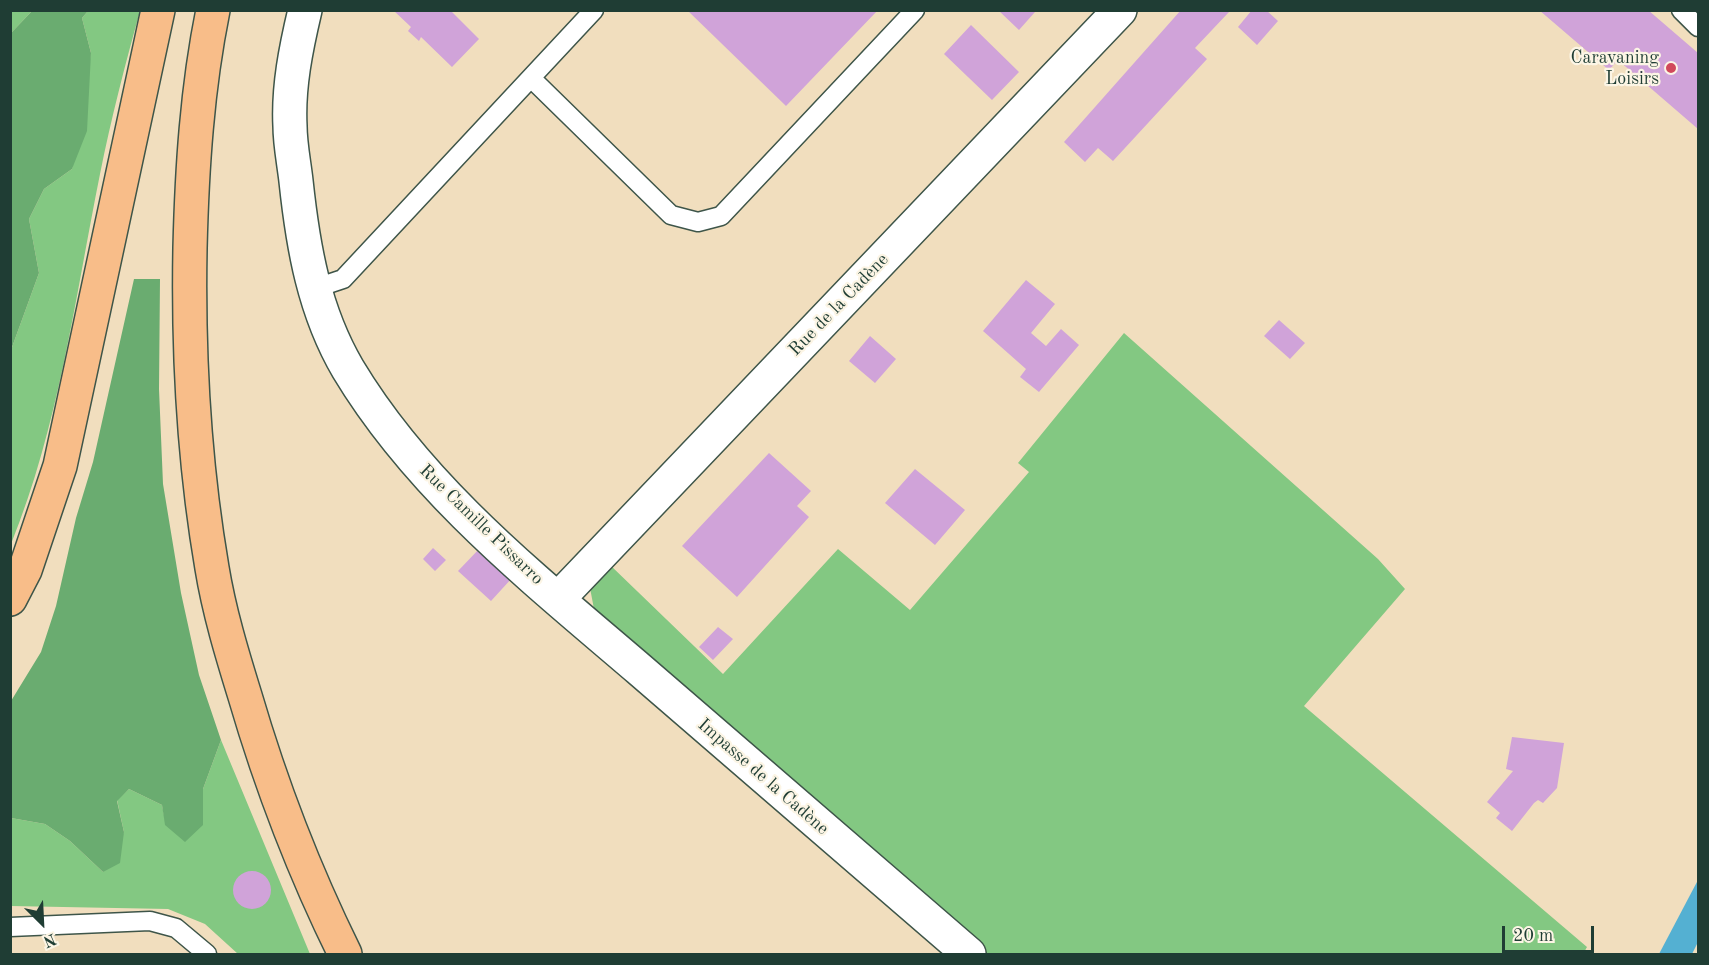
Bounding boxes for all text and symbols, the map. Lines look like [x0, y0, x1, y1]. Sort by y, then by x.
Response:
place label: Caravaning Loisirs [1570, 47, 1659, 90]
marker: Caravaning Loisirs [1664, 61, 1678, 75]
street label: Rue de la Cadène [785, 249, 893, 361]
street label: Rue Camille Pissarro [414, 460, 548, 590]
street label: Impasse de la Cadène [693, 714, 833, 840]
north arrow [12, 893, 72, 953]
scale bar [1505, 914, 1596, 952]
text: 20 m [1513, 927, 1553, 945]
text: N [40, 930, 58, 949]

